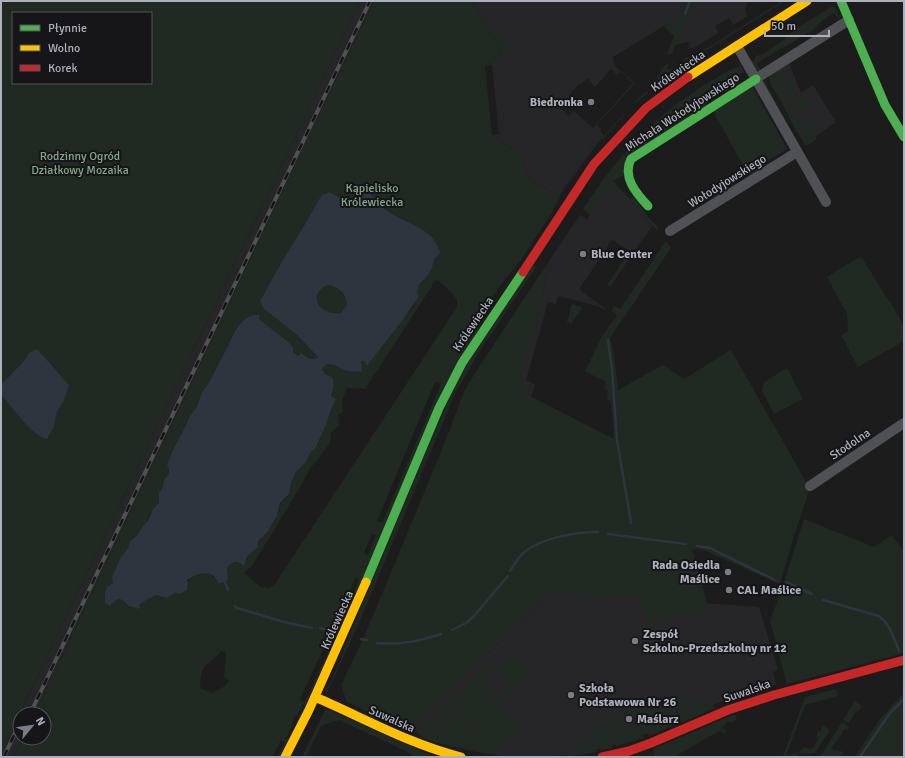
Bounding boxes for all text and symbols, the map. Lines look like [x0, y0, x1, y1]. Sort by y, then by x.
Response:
legend [12, 12, 152, 84]
scale bar [765, 12, 829, 38]
text: 50 m [771, 19, 796, 34]
text: Płynnie [48, 21, 87, 36]
text: Wolno [48, 41, 80, 56]
street label: Królewiecka [648, 47, 708, 96]
text: Korek [48, 61, 77, 76]
street label: Michała Wołodyjowskiego [622, 70, 742, 155]
place label: Biedronka [530, 95, 583, 110]
marker: Biedronka [586, 97, 596, 107]
park label: Rodzinny Ogród Działkowy Mozaika [31, 149, 129, 178]
street label: Wołodyjowskiego [685, 151, 769, 211]
park label: Kąpielisko Królewiecka [341, 181, 403, 210]
place label: Blue Center [591, 247, 652, 262]
marker: Blue Center [578, 249, 588, 259]
street label: Królewiecka [450, 294, 497, 354]
street label: Stodolna [827, 425, 873, 463]
place label: Rada Osiedla Maślice [652, 558, 720, 587]
marker: Rada Osiedla Maślice [723, 567, 733, 577]
place label: CAL Maślice [737, 583, 801, 598]
marker: CAL Maślice [724, 585, 734, 595]
street label: Królewiecka [318, 589, 357, 652]
place label: Zespół Szkolno-Przedszkolny nr 12 [643, 627, 787, 656]
marker: Zespół Szkolno-Przedszkolny nr 12 [630, 636, 640, 646]
street label: Suwalska [722, 676, 773, 706]
place label: Szkoła Podstawowa Nr 26 [579, 681, 677, 710]
marker: Szkoła Podstawowa Nr 26 [566, 690, 576, 700]
street label: Suwalska [366, 703, 417, 736]
north arrow [12, 706, 52, 746]
place label: Maślarz [637, 712, 679, 727]
marker: Maślarz [624, 714, 634, 724]
text: N [33, 715, 48, 728]

